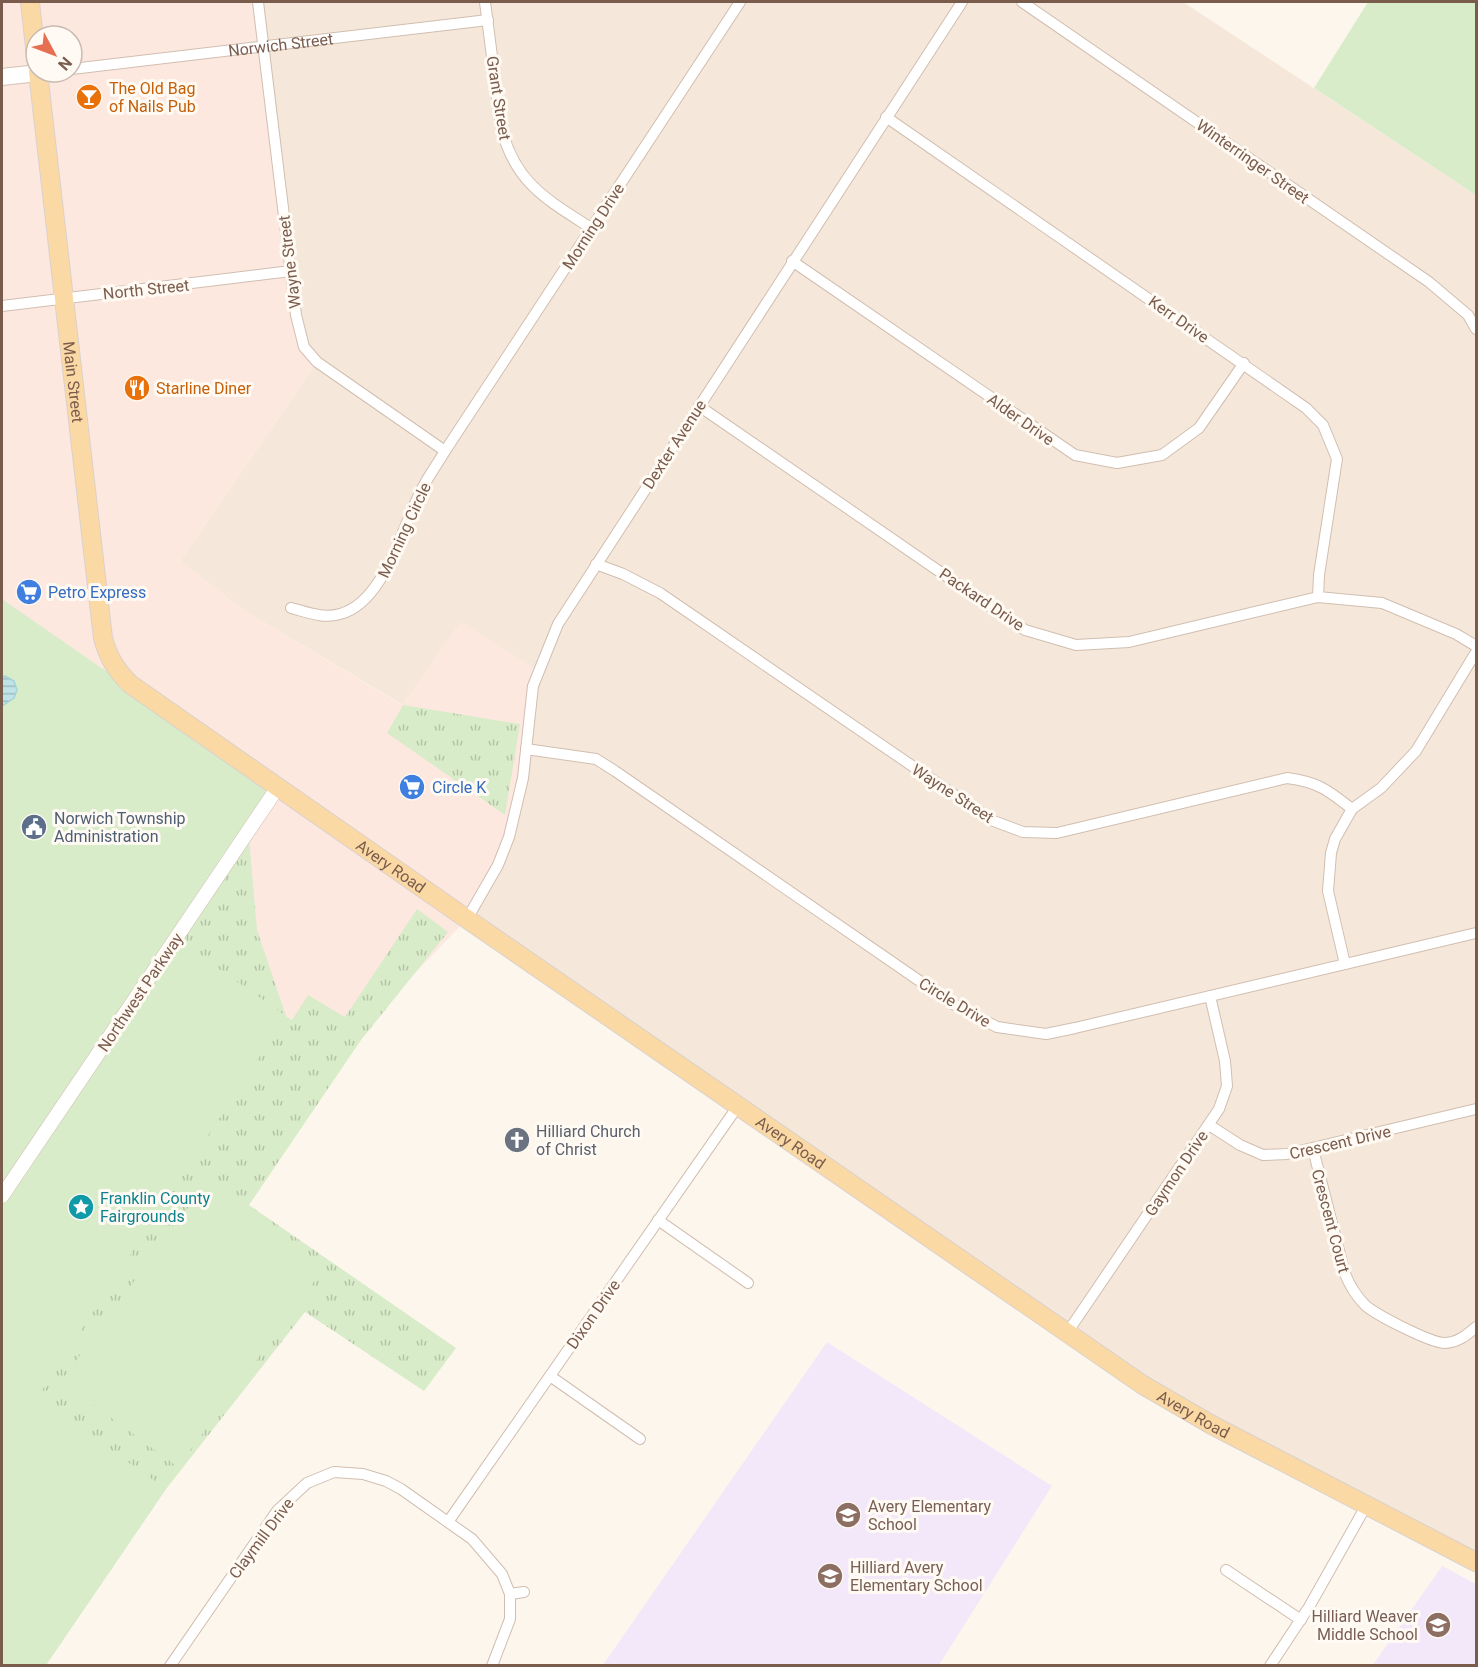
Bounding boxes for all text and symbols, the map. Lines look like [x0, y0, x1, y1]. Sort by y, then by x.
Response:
north arrow [24, 24, 84, 84]
street label: Norwich Street [227, 29, 334, 61]
text: N [54, 53, 76, 74]
street label: Grant Street [482, 55, 515, 142]
place label: The Old Bag of Nails Pub [109, 79, 196, 116]
bar icon: The Old Bag of Nails Pub [74, 82, 104, 112]
street label: Winterringer Street [1193, 115, 1313, 207]
street label: Morning Drive [558, 180, 628, 273]
street label: Wayne Street [274, 214, 305, 310]
street label: North Street [102, 276, 190, 303]
street label: Kerr Drive [1145, 292, 1212, 347]
street label: Main Street [59, 340, 87, 424]
restaurant icon: Starline Diner [122, 373, 152, 403]
place label: Starline Diner [156, 379, 252, 398]
street label: Alder Drive [984, 389, 1058, 449]
street label: Dexter Avenue [639, 396, 710, 492]
street label: Morning Circle [374, 479, 435, 581]
street label: Packard Drive [936, 564, 1028, 635]
supermarket icon: Petro Express [14, 577, 44, 607]
place label: Petro Express [48, 583, 146, 602]
street label: Wayne Street [908, 760, 997, 827]
supermarket icon: Circle K [397, 772, 427, 802]
place label: Circle K [432, 778, 487, 797]
place label: Norwich Township Administration [54, 809, 186, 846]
public building icon: Norwich Township Administration [19, 812, 49, 842]
street label: Avery Road [353, 836, 429, 897]
street label: Northwest Parkway [94, 929, 187, 1055]
street label: Circle Drive [915, 974, 994, 1031]
street label: Avery Road [752, 1112, 829, 1173]
place label: Hilliard Church of Christ [536, 1122, 640, 1159]
street label: Crescent Drive [1288, 1122, 1393, 1163]
church icon: Hilliard Church of Christ [502, 1125, 532, 1155]
street label: Gaymon Drive [1141, 1127, 1212, 1220]
street label: Crescent Court [1308, 1167, 1354, 1275]
place label: Franklin County Fairgrounds [100, 1189, 210, 1226]
place icon: Franklin County Fairgrounds [66, 1192, 96, 1222]
street label: Dixon Drive [563, 1276, 624, 1353]
street label: Avery Road [1154, 1386, 1233, 1442]
street label: Claymill Drive [225, 1494, 298, 1582]
place label: Avery Elementary School [868, 1497, 992, 1534]
school or university icon: Avery Elementary School [833, 1500, 863, 1530]
place label: Hilliard Avery Elementary School [850, 1558, 983, 1595]
school or university icon: Hilliard Avery Elementary School [815, 1561, 845, 1591]
place label: Hilliard Weaver Middle School [1311, 1607, 1419, 1644]
school or university icon: Hilliard Weaver Middle School [1423, 1610, 1453, 1640]

